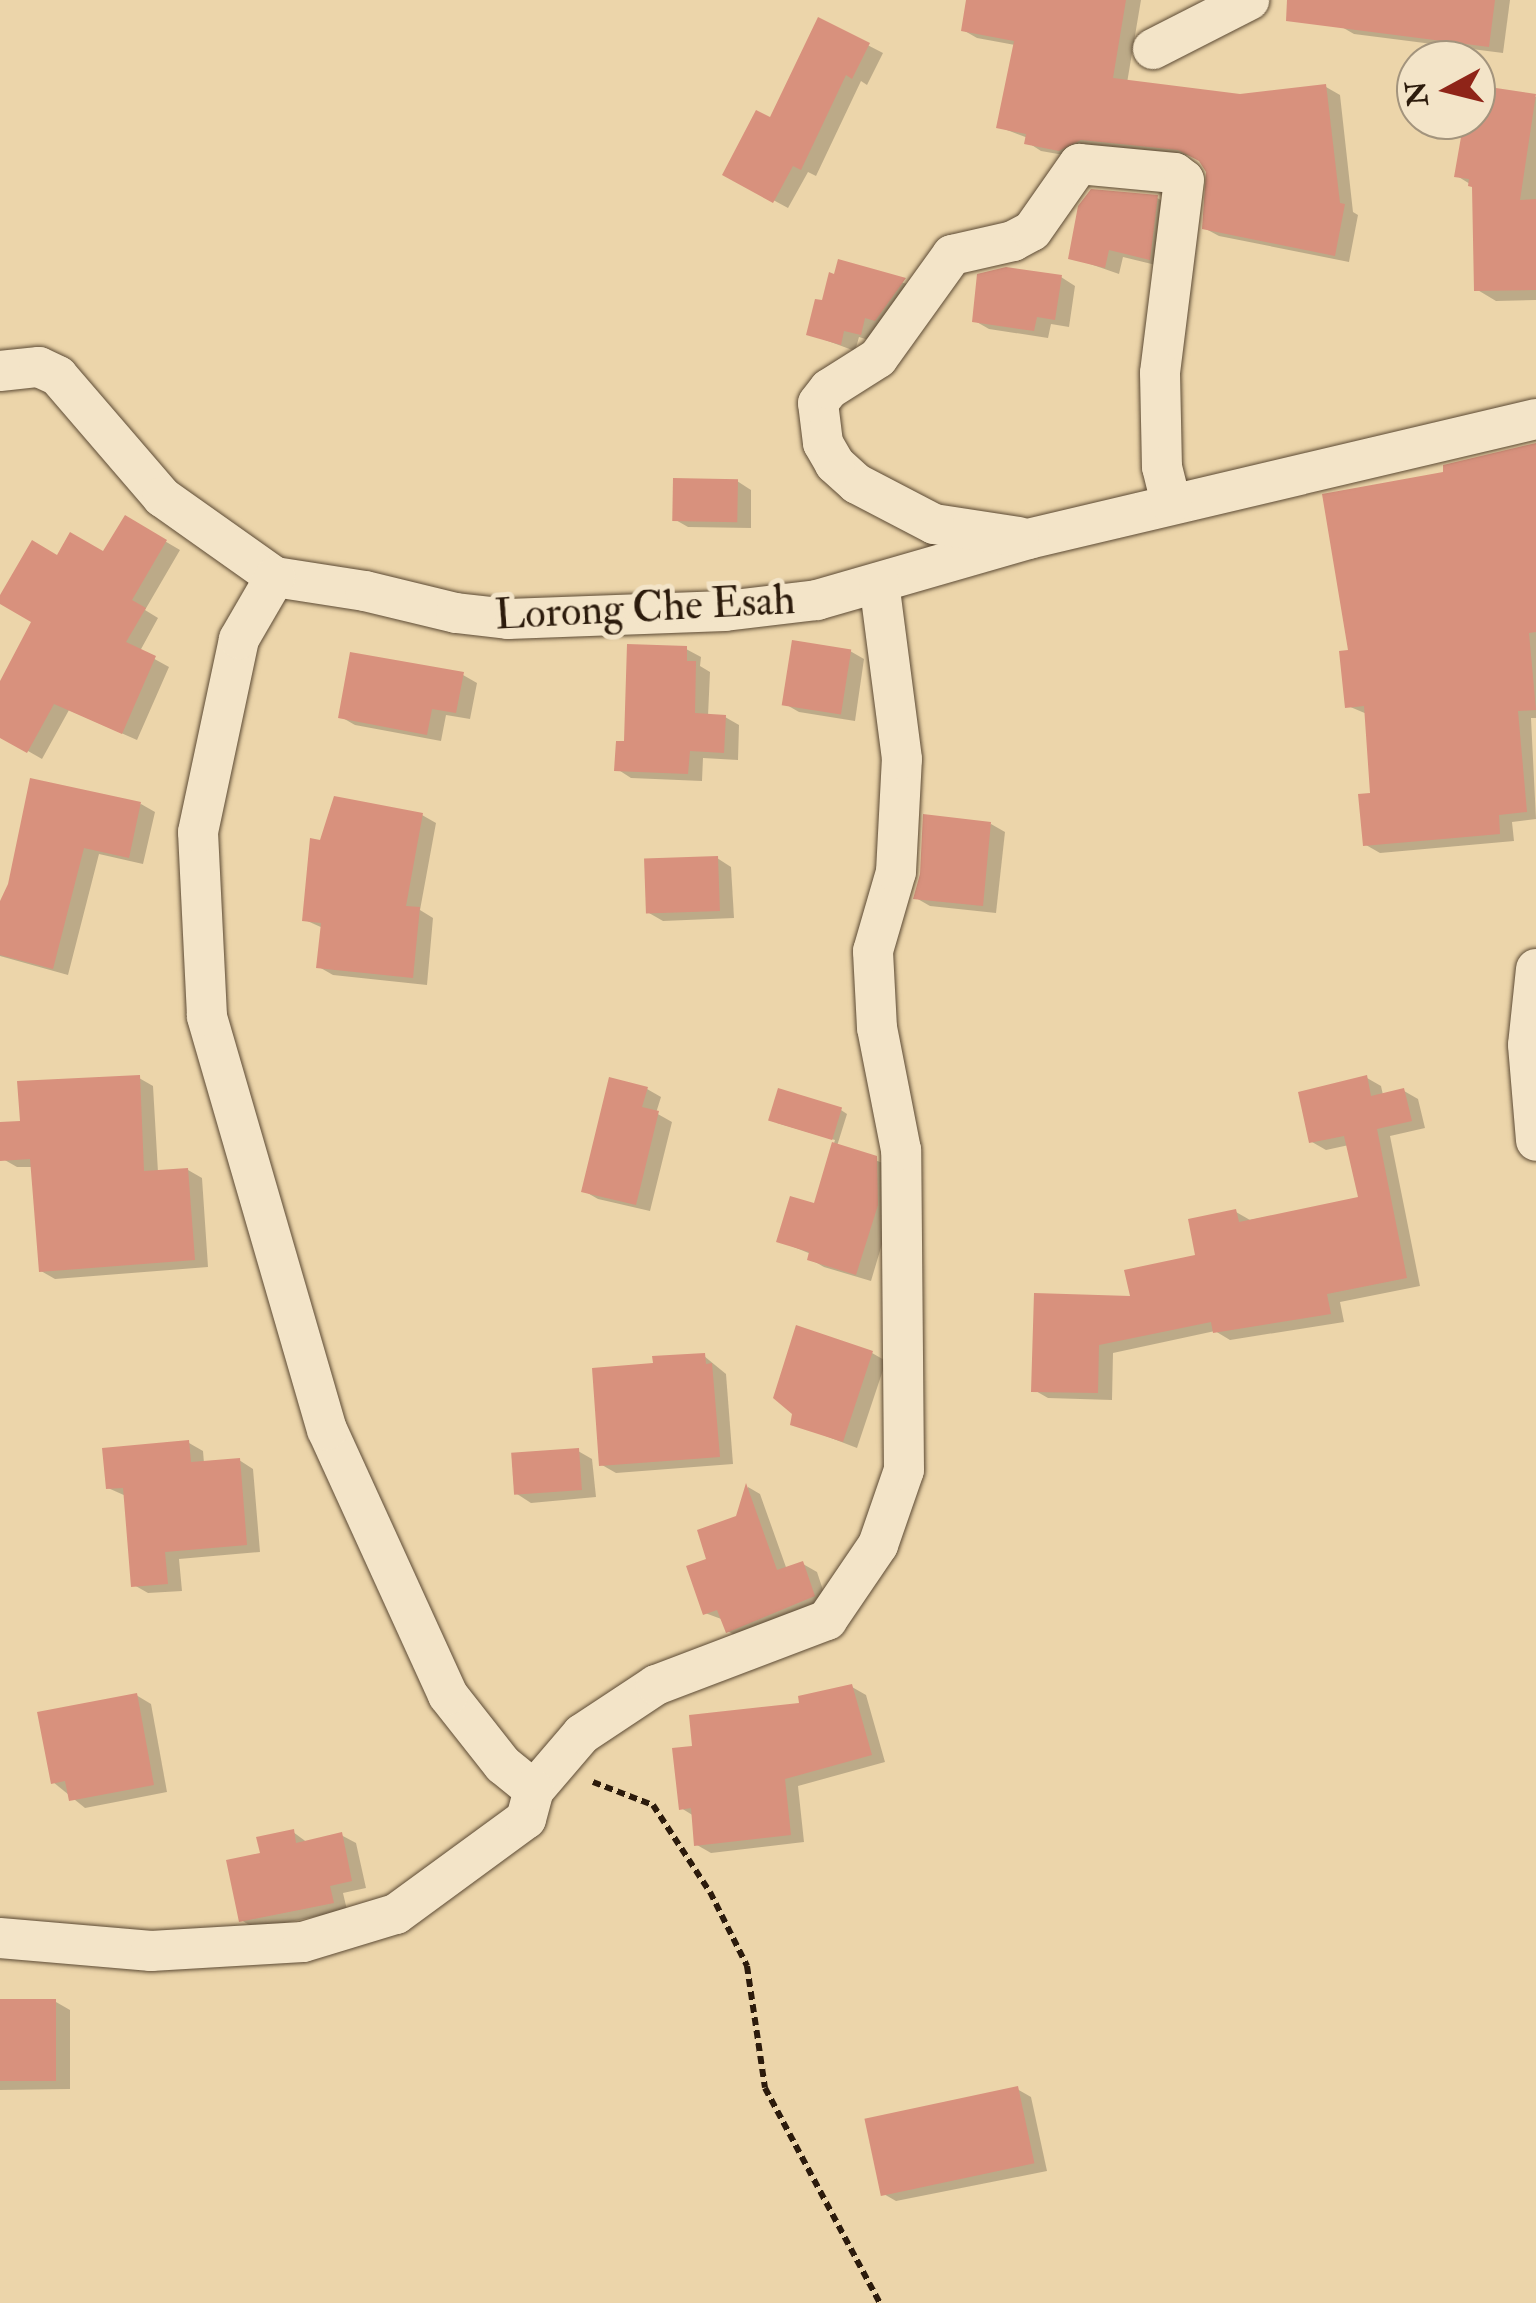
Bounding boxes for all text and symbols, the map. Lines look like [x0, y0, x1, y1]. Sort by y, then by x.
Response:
north arrow [1396, 40, 1496, 140]
text: N [1399, 79, 1437, 108]
street label: Lorong Che Esah [493, 575, 797, 641]

